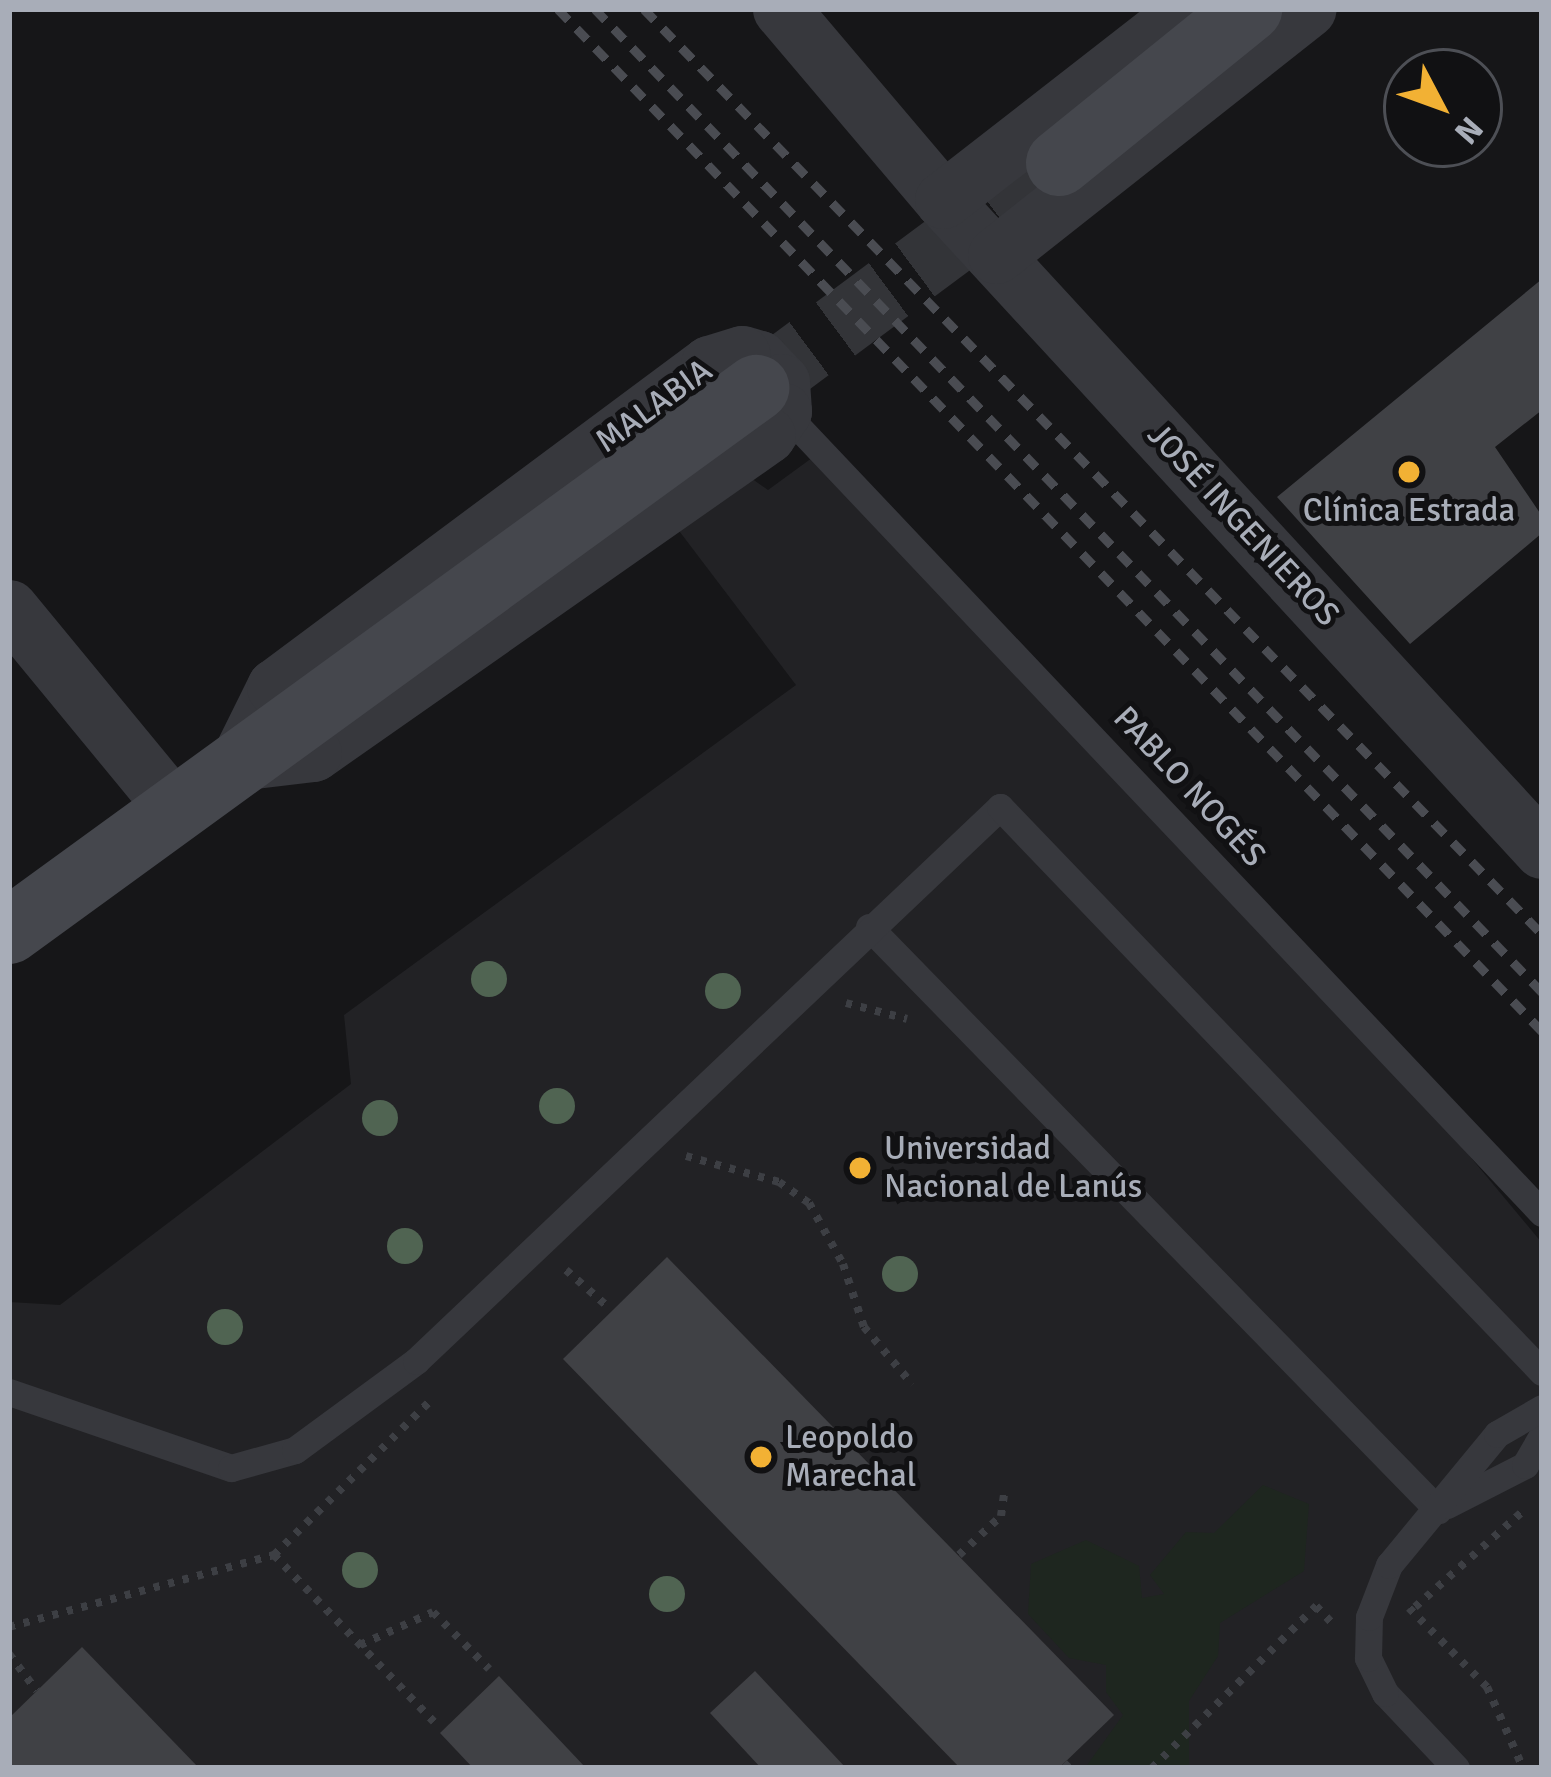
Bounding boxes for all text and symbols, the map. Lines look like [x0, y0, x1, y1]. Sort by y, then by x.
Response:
north arrow [1383, 48, 1503, 168]
text: N [1445, 108, 1491, 152]
street label: MALABIA [588, 351, 720, 461]
street label: JOSÉ INGENIEROS [1139, 415, 1347, 635]
marker: Clínica Estrada [1396, 459, 1422, 485]
place label: Clínica Estrada [1303, 491, 1515, 531]
street label: PABLO NOGÉS [1105, 699, 1273, 875]
place label: Universidad Nacional de Lanús [884, 1129, 1142, 1207]
marker: Universidad Nacional de Lanús [847, 1155, 873, 1181]
place label: Leopoldo Marechal [785, 1418, 916, 1496]
marker: Leopoldo Marechal [748, 1444, 774, 1470]

